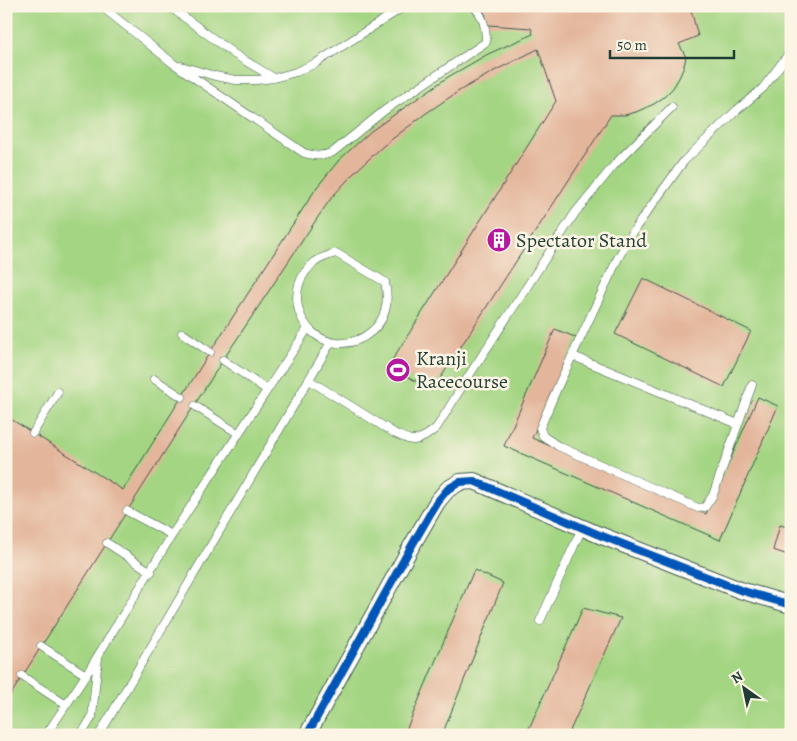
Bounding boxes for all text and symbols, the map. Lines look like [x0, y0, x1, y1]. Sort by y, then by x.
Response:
scale bar [610, 28, 733, 60]
text: 50 m [617, 35, 647, 55]
building icon: Spectator Stand [486, 227, 512, 253]
place label: Spectator Stand [516, 227, 647, 254]
place label: Kranji Racecourse [416, 345, 508, 395]
sports icon: Kranji Racecourse [385, 357, 411, 383]
north arrow [720, 664, 770, 714]
text: N [728, 667, 747, 688]

